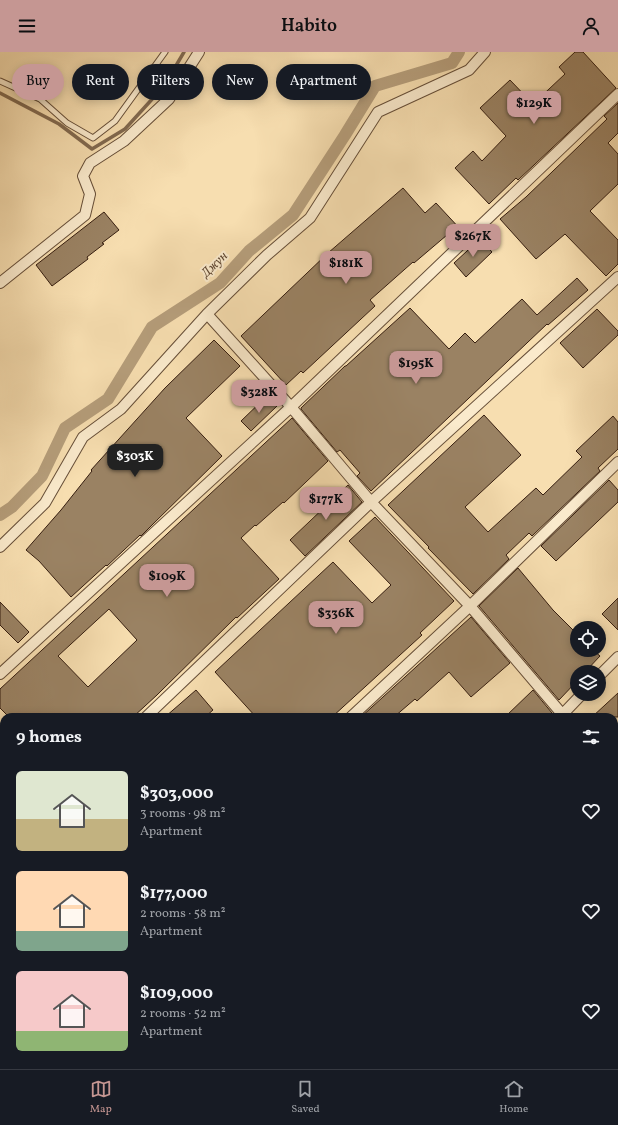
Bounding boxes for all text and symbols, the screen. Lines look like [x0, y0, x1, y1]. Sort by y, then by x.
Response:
text: Habito [281, 14, 337, 39]
icon: menu [16, 15, 38, 37]
icon: person [580, 15, 602, 37]
chip: Buy [12, 64, 64, 100]
chip: Rent [72, 64, 129, 100]
chip: Filters [137, 64, 204, 100]
chip: New [212, 64, 268, 100]
chip: Apartment [276, 64, 371, 100]
pin: $129K [506, 91, 562, 125]
text: $129K [516, 95, 552, 113]
pin: $267K [445, 224, 501, 258]
text: $267K [455, 228, 491, 246]
water label: Джун [197, 248, 233, 283]
pin: $181K [318, 251, 374, 285]
text: $181K [329, 255, 363, 273]
pin: $195K [388, 351, 444, 385]
text: $195K [398, 355, 434, 373]
pin: $328K [231, 380, 287, 414]
text: $328K [240, 384, 278, 402]
pin: $303K [107, 444, 163, 478]
text: $303K [116, 448, 154, 466]
pin: $177K [298, 487, 354, 521]
text: $177K [309, 491, 343, 509]
pin: $109K [139, 564, 195, 598]
text: $109K [148, 568, 186, 586]
pin: $336K [308, 601, 364, 635]
text: $336K [317, 605, 355, 623]
map controls [570, 621, 606, 701]
button: locate [570, 621, 606, 657]
button: layers [570, 665, 606, 701]
text: 9 homes [16, 726, 82, 749]
icon: filters [580, 726, 602, 748]
text: $303,000 [140, 782, 213, 805]
icon: home [48, 787, 96, 835]
icon: heart [580, 800, 602, 822]
text: 3 rooms · 98 m² [140, 805, 226, 823]
text: Apartment [140, 823, 203, 841]
text: $177,000 [140, 882, 208, 905]
icon: home [48, 887, 96, 935]
icon: heart [580, 900, 602, 922]
text: 2 rooms · 58 m² [140, 905, 225, 923]
text: Apartment [140, 923, 203, 941]
text: $109,000 [140, 982, 213, 1005]
icon: home [48, 987, 96, 1035]
icon: heart [580, 1000, 602, 1022]
text: 2 rooms · 52 m² [140, 1005, 226, 1023]
text: Apartment [140, 1023, 203, 1041]
tab: Map [90, 1078, 112, 1117]
tab: Saved [291, 1078, 320, 1117]
tab: Home [499, 1078, 528, 1117]

